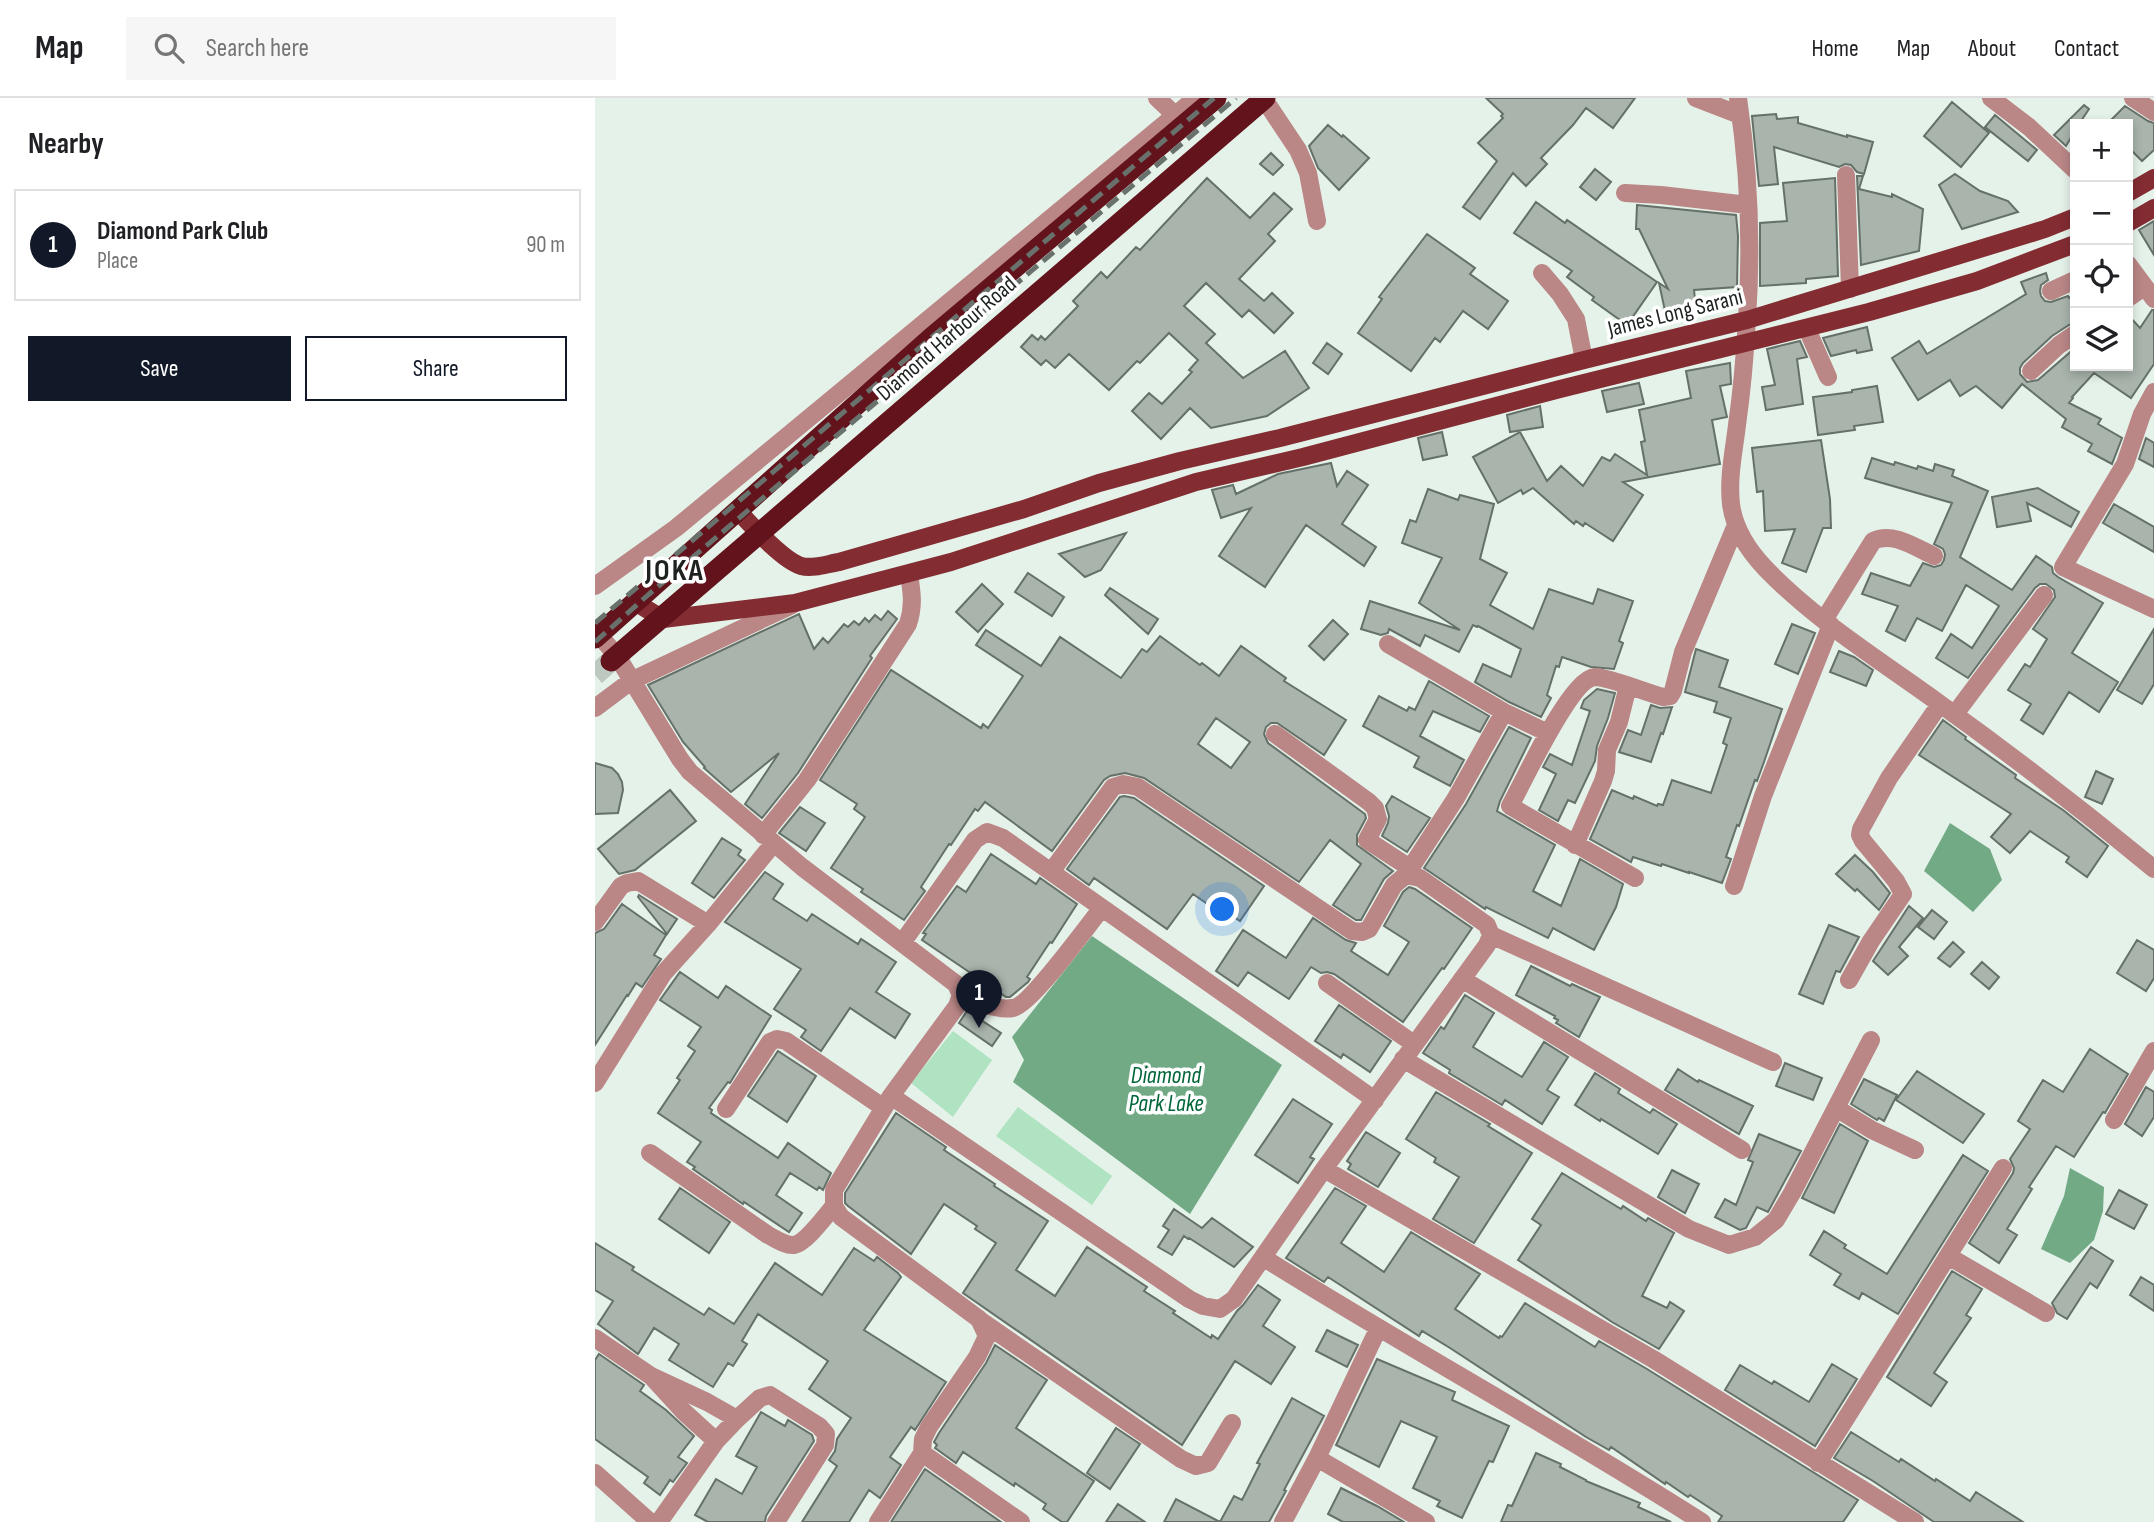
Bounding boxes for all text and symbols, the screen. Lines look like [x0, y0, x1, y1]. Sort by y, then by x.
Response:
search box [126, 17, 616, 80]
text: Map [35, 28, 84, 68]
icon: search [150, 29, 188, 67]
text: Search here [206, 33, 309, 64]
text: Home [1811, 34, 1859, 63]
text: Map [1897, 34, 1930, 63]
text: About [1968, 34, 2016, 63]
text: Contact [2054, 34, 2119, 63]
map controls [2070, 119, 2133, 371]
button: + [2070, 119, 2133, 182]
text: Nearby [28, 126, 104, 162]
button: − [2070, 182, 2133, 245]
text: Diamond Park Club [97, 216, 268, 247]
text: 1 [48, 231, 58, 259]
text: 90 m [526, 231, 565, 259]
button: locate [2070, 245, 2133, 308]
text: Place [97, 247, 138, 275]
street label: Diamond Harbour Road [871, 270, 1022, 407]
street label: James Long Sarani [1604, 283, 1746, 343]
button: layers [2070, 308, 2133, 371]
button: Save [28, 336, 291, 401]
button: Share [305, 336, 567, 401]
district label: JOKA [644, 553, 705, 589]
your location [1205, 892, 1239, 926]
pin: 1 [956, 970, 1002, 1028]
water label: Diamond Park Lake [1128, 1061, 1204, 1118]

